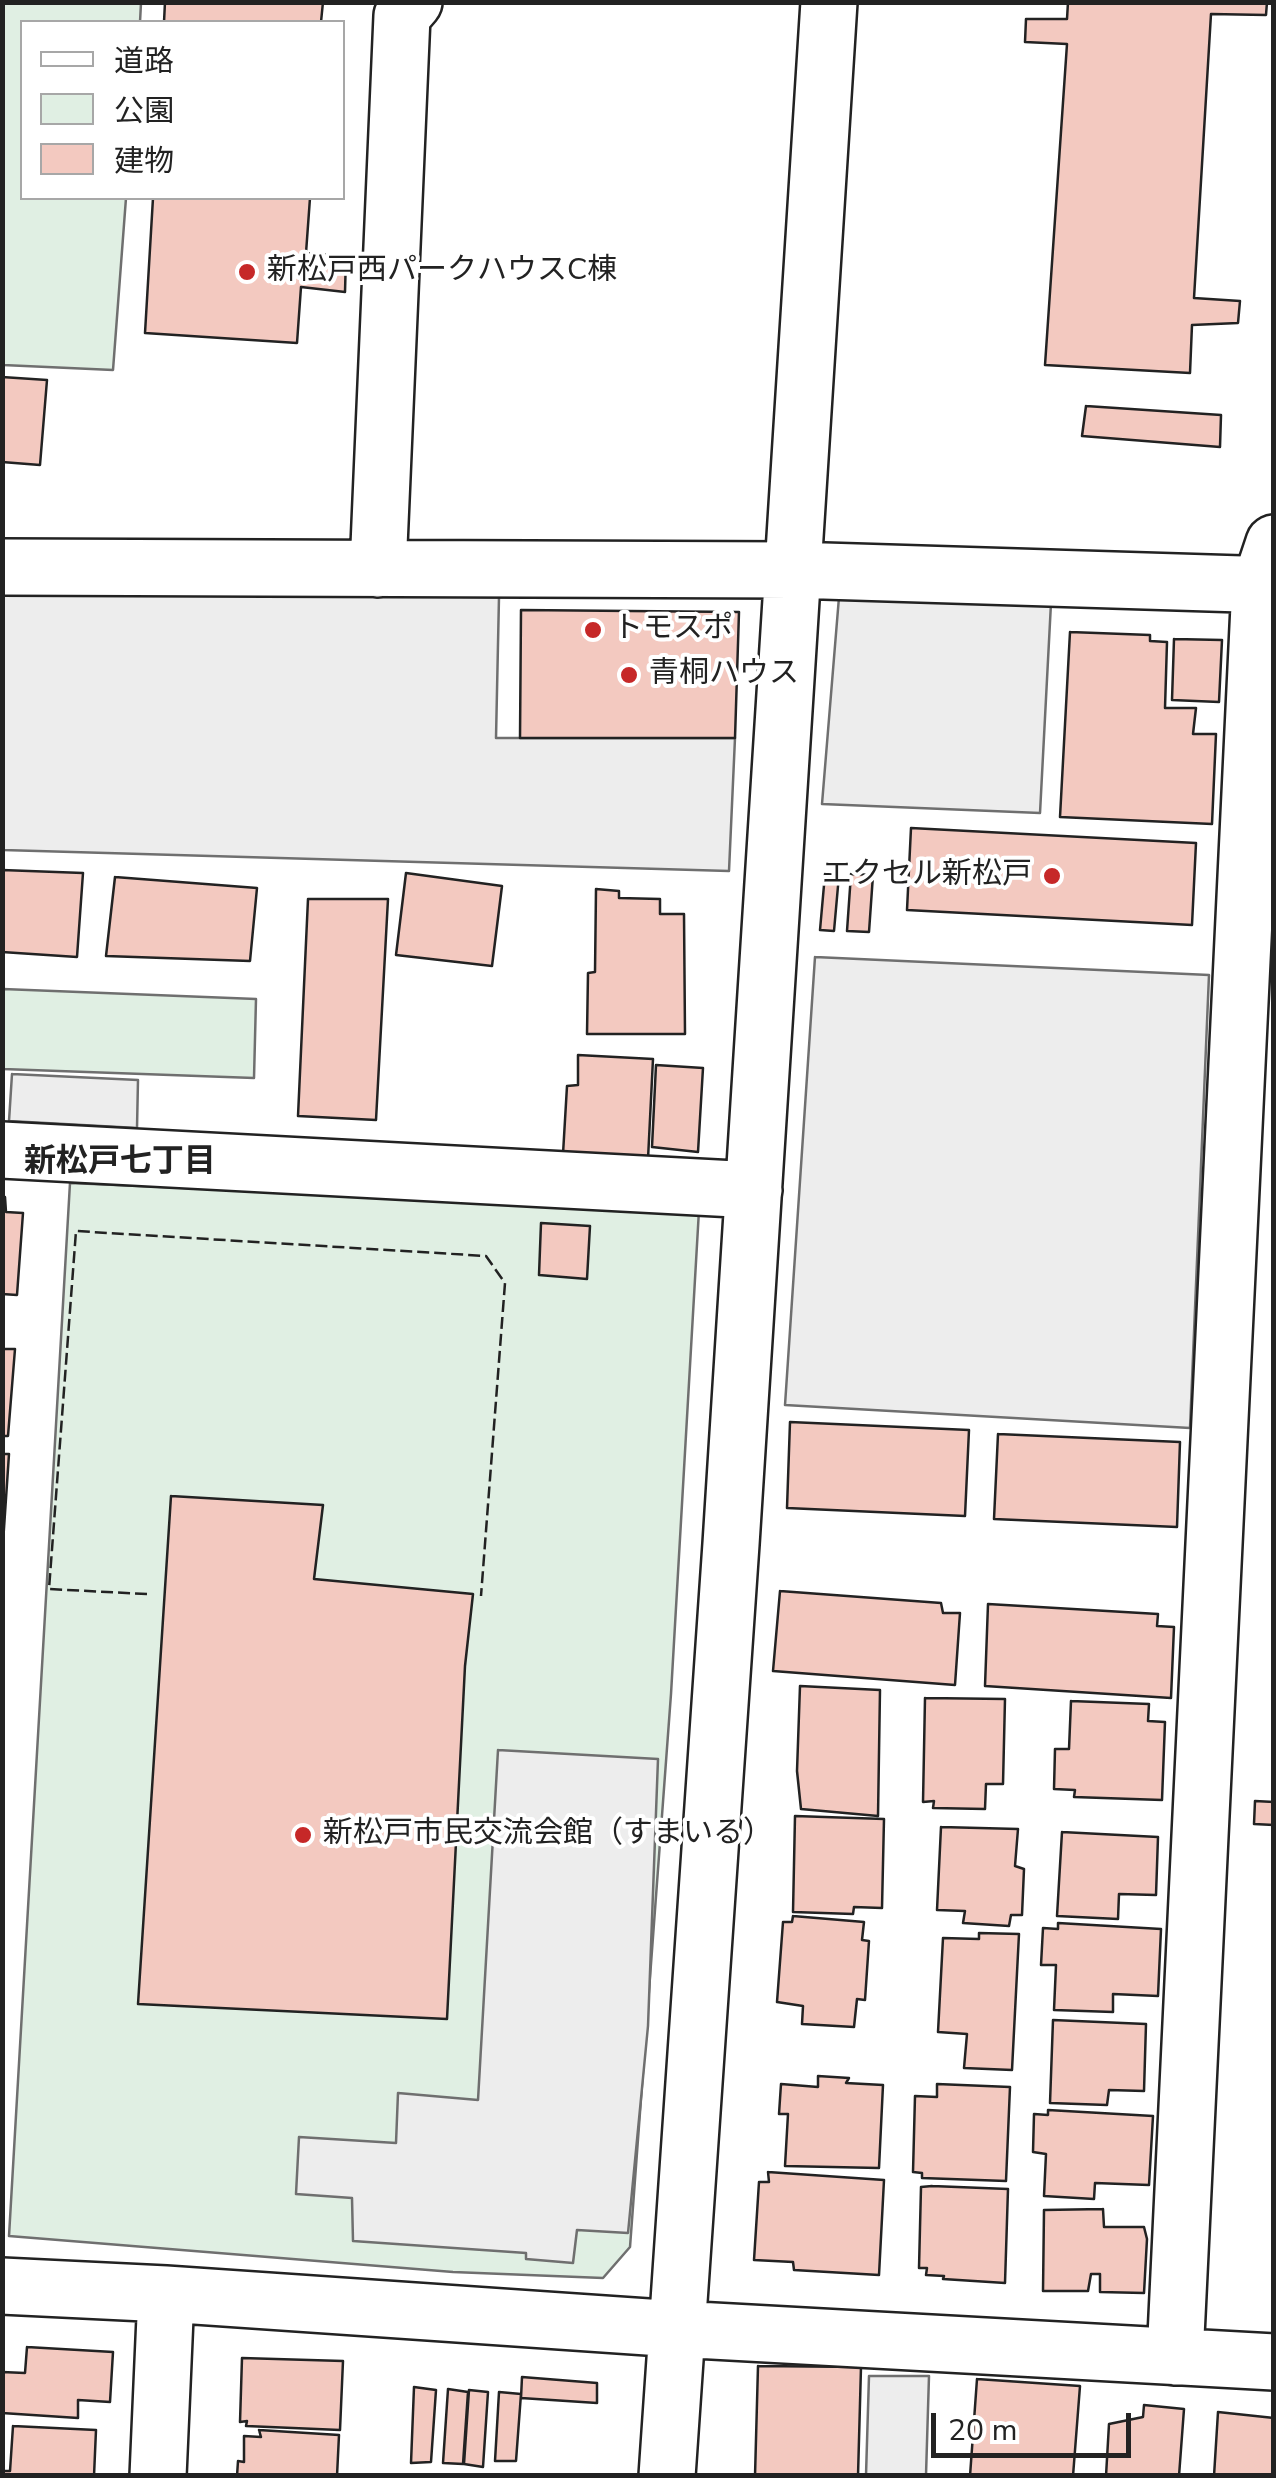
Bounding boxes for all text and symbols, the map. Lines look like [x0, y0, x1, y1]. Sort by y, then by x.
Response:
legend [20, 20, 345, 200]
text: 道路 [114, 41, 174, 82]
text: 公園 [114, 91, 174, 132]
text: 建物 [114, 141, 174, 182]
place label: 新松戸西パークハウスC棟 [267, 254, 617, 290]
marker: 新松戸西パークハウスC棟 [236, 261, 258, 283]
place label: トモスポ [613, 612, 733, 648]
marker: トモスポ [582, 619, 604, 641]
place label: 青桐ハウス [649, 657, 799, 693]
marker: 青桐ハウス [618, 664, 640, 686]
place label: エクセル新松戸 [822, 858, 1032, 894]
marker: エクセル新松戸 [1041, 865, 1063, 887]
district label: 新松戸七丁目 [24, 1144, 216, 1182]
place label: 新松戸市民交流会館（すまいる） [323, 1817, 773, 1853]
marker: 新松戸市民交流会館（すまいる） [292, 1824, 314, 1846]
scale bar [936, 2393, 1136, 2455]
text: 20 m [948, 2410, 1017, 2451]

